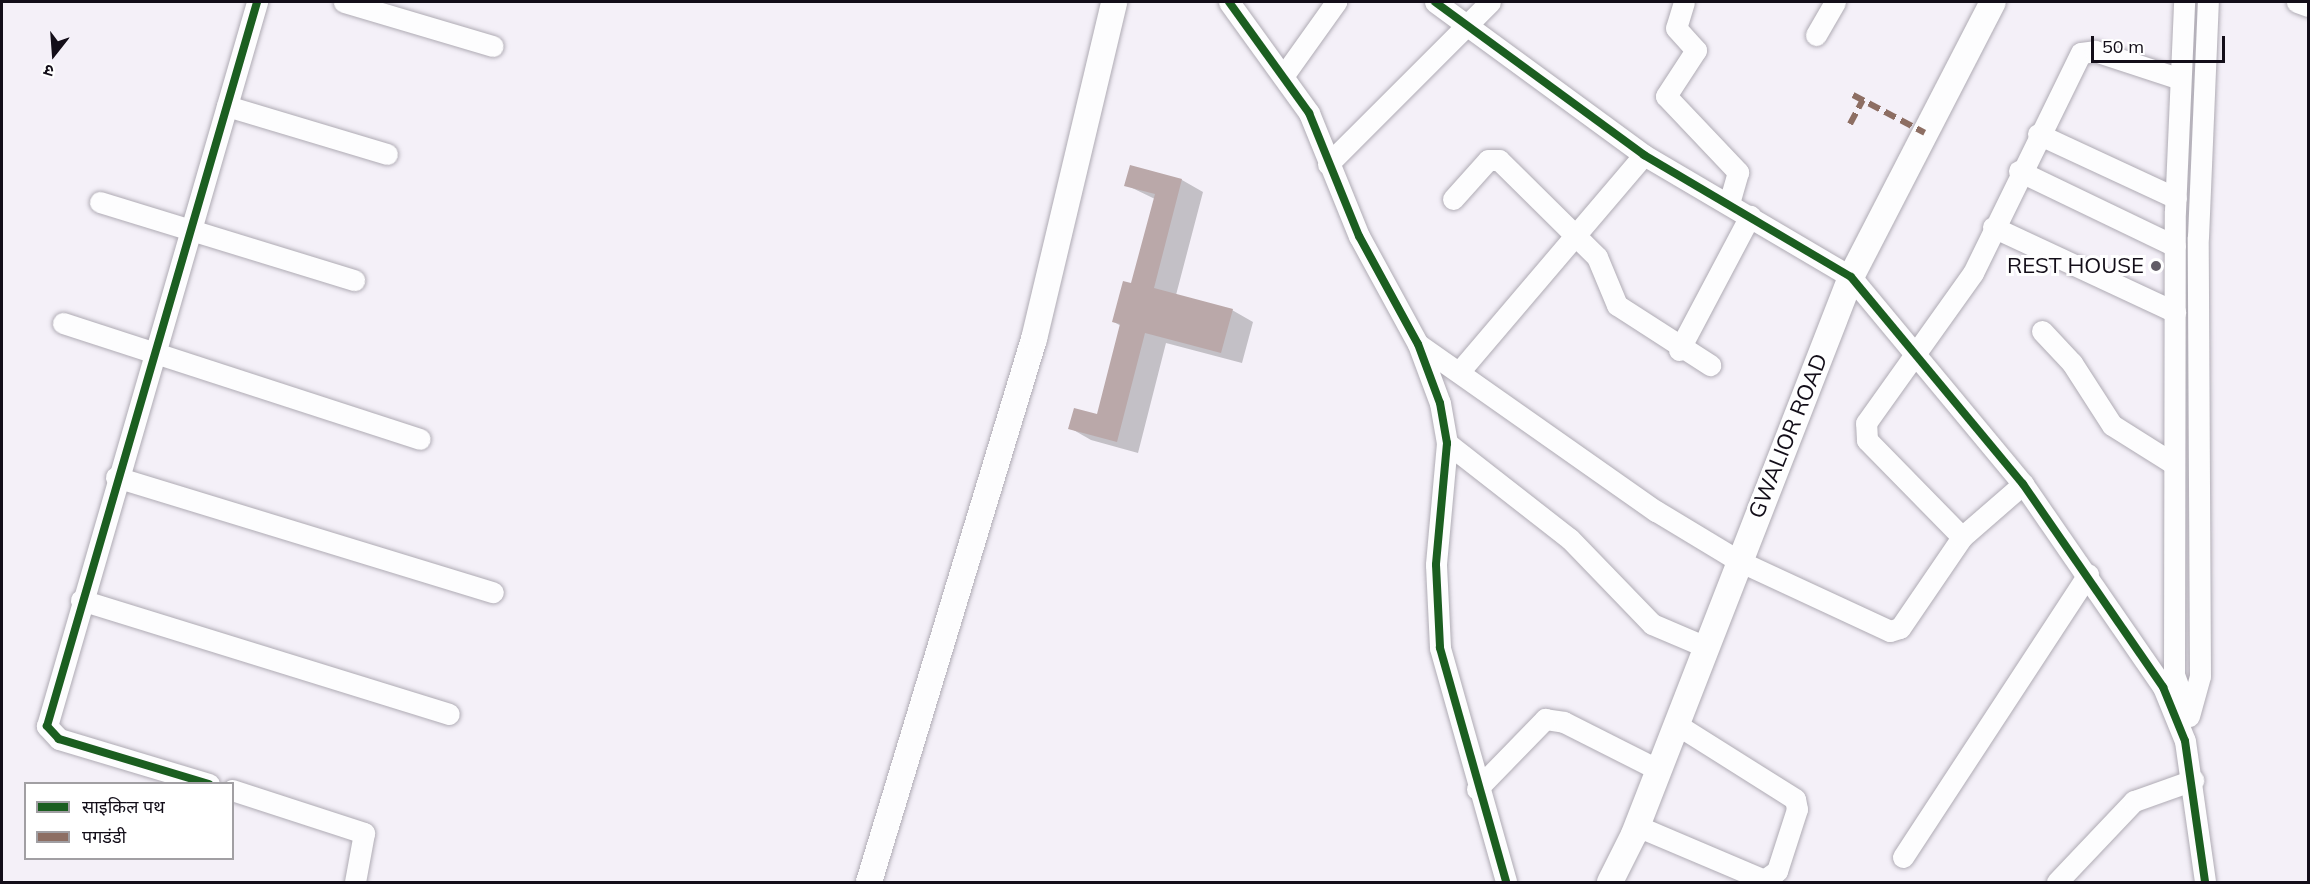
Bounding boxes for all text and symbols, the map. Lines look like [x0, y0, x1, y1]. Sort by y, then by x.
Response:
north arrow [24, 24, 84, 84]
scale bar [2094, 24, 2228, 62]
text: 50 m [2102, 35, 2144, 58]
text: उ [41, 60, 56, 82]
place label: REST HOUSE [2007, 253, 2144, 279]
marker: REST HOUSE [2149, 259, 2163, 273]
street label: GWALIOR ROAD [1743, 350, 1833, 522]
legend [24, 782, 234, 860]
text: साइकिल पथ [82, 795, 165, 818]
text: पगडंडी [82, 825, 126, 848]

